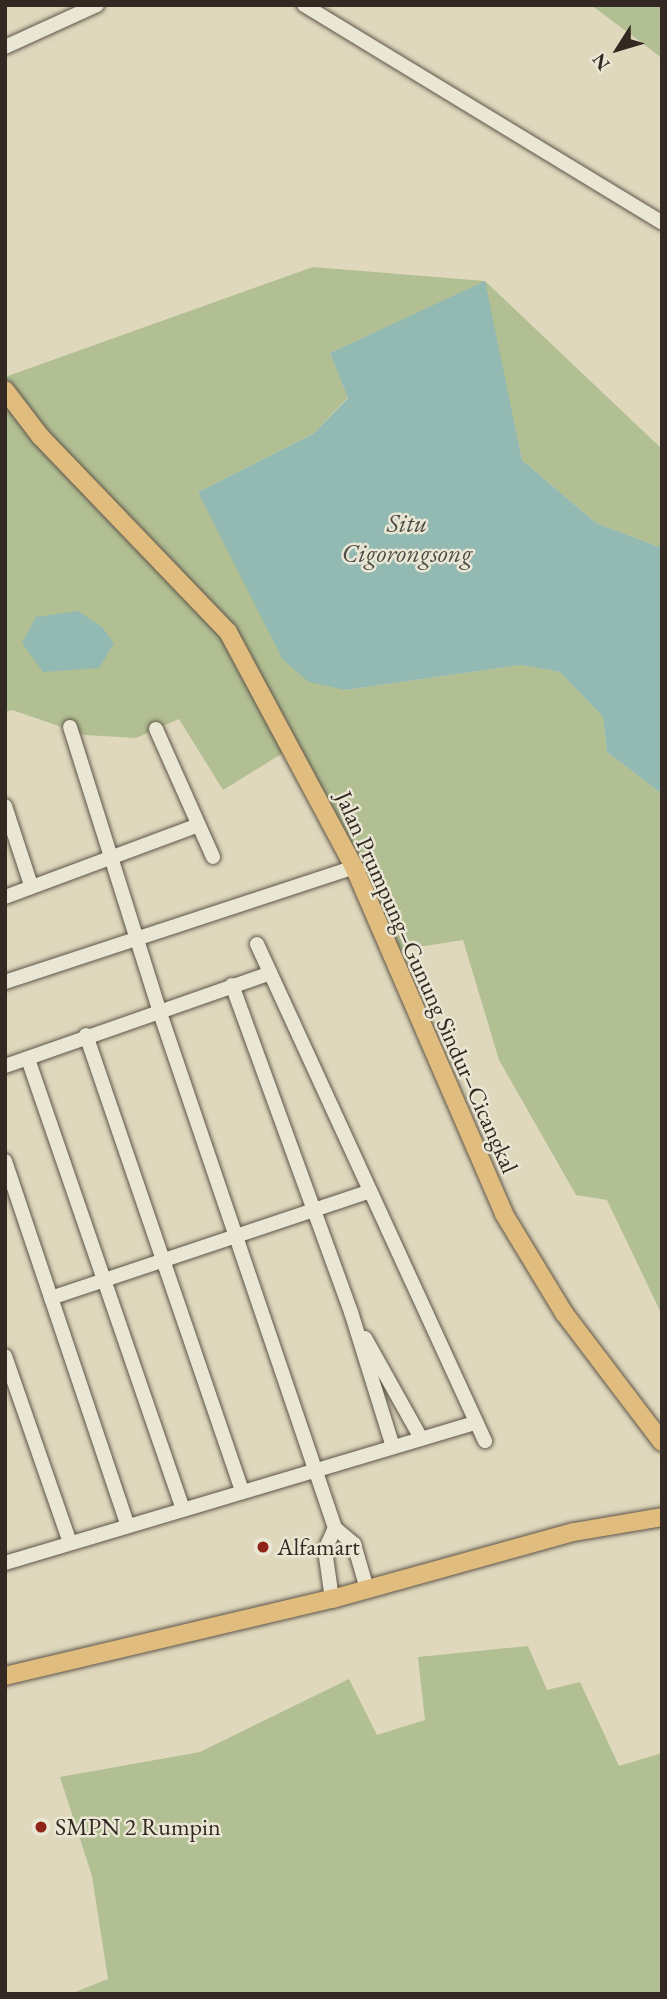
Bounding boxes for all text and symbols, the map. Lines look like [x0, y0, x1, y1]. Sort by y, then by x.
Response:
north arrow [583, 14, 653, 84]
text: N [586, 48, 615, 76]
water label: Situ Cigorongsong [342, 508, 472, 570]
street label: Jalan Prumpung–Gunung Sindur–Cicangkal [329, 786, 525, 1178]
place label: Alfamart [277, 1533, 360, 1561]
marker: Alfamart [255, 1539, 271, 1555]
place label: SMPN 2 Rumpin [55, 1813, 221, 1841]
marker: SMPN 2 Rumpin [33, 1819, 49, 1835]

